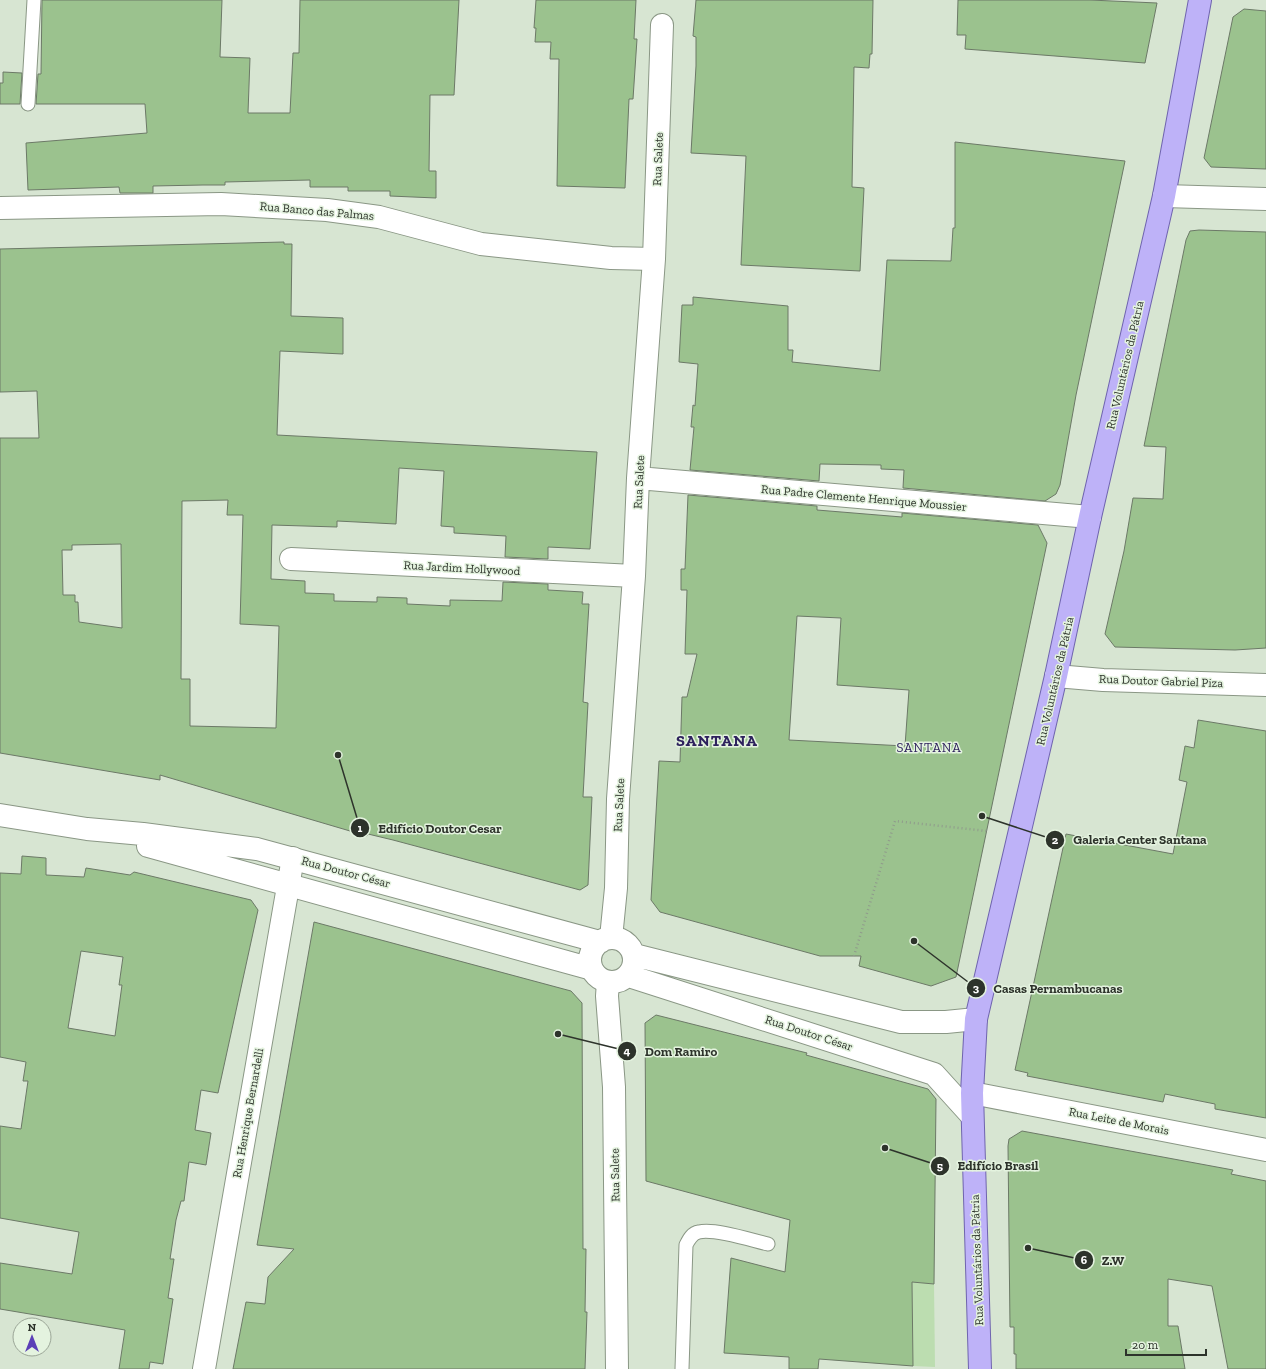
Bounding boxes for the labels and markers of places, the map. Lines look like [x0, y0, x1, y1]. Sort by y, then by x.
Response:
callout: Edifício Doutor Cesar [350, 816, 510, 841]
callout: Galeria Center Santana [1045, 827, 1214, 852]
callout: Casas Pernambucanas [966, 976, 1131, 1001]
callout: Dom Ramiro [617, 1039, 725, 1064]
callout: Edifício Brasil [930, 1153, 1047, 1178]
callout: Z.W [1074, 1248, 1132, 1273]

